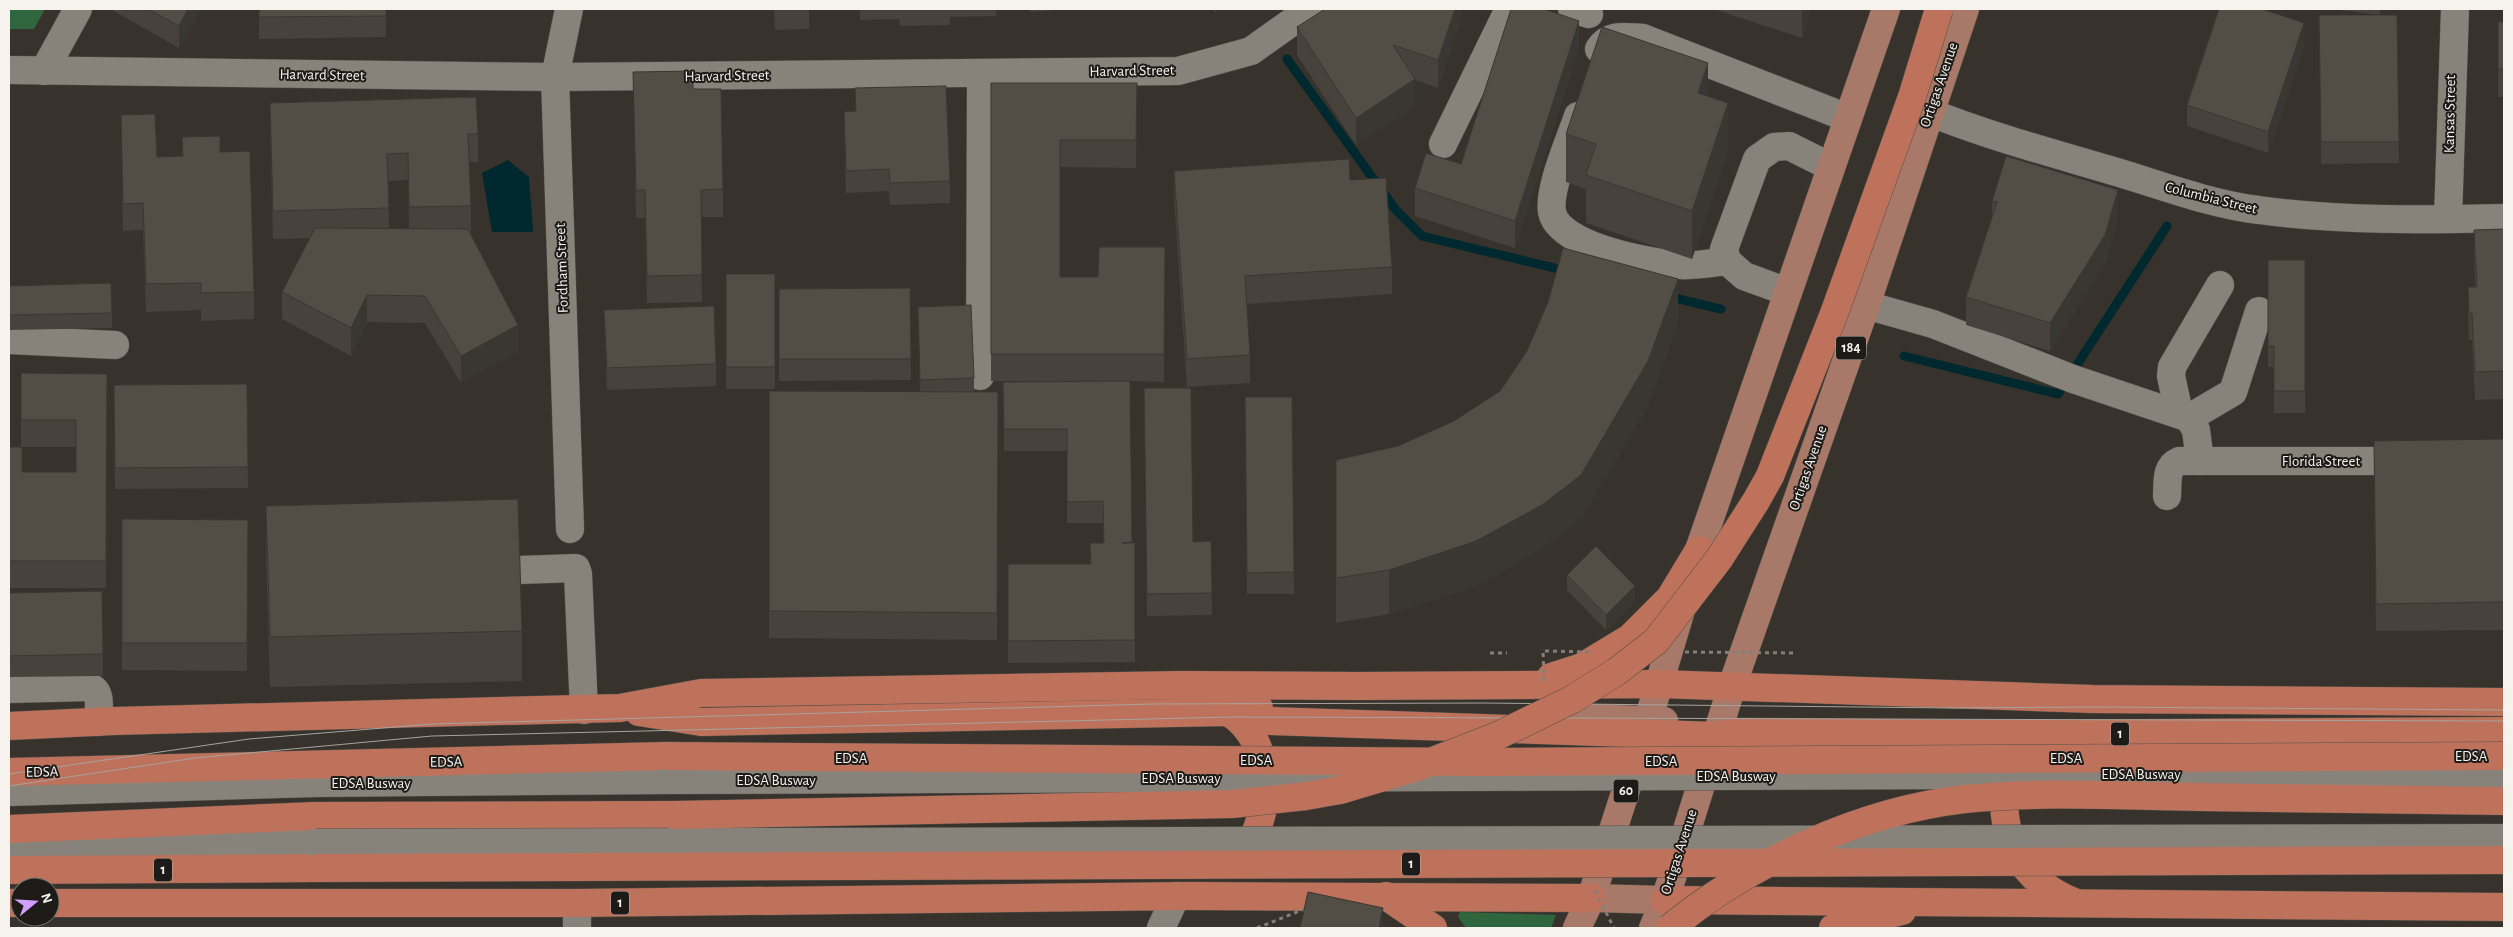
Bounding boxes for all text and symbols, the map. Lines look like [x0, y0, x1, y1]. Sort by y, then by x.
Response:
street label: Ortigas Avenue [1917, 41, 1961, 129]
street label: Harvard Street [1089, 63, 1175, 79]
street label: Harvard Street [279, 67, 365, 83]
street label: Harvard Street [684, 68, 770, 84]
street label: Kansas Street [2442, 74, 2458, 153]
street label: Columbia Street [2164, 179, 2259, 217]
street label: Fordham Street [553, 222, 571, 313]
road number: 184 [1836, 336, 1866, 359]
street label: Ortigas Avenue [1786, 424, 1830, 512]
street label: Florida Street [2282, 454, 2360, 469]
road number: 1 [2111, 722, 2129, 746]
street label: EDSA [2455, 749, 2488, 764]
street label: EDSA [835, 751, 868, 766]
street label: EDSA [2050, 751, 2083, 766]
street label: EDSA [1240, 753, 1273, 768]
street label: EDSA [430, 754, 463, 770]
street label: EDSA [1645, 754, 1678, 769]
street label: EDSA [26, 764, 59, 780]
street label: EDSA Busway [2101, 767, 2181, 782]
street label: EDSA Busway [1696, 769, 1776, 784]
street label: EDSA Busway [1141, 771, 1221, 786]
street label: EDSA Busway [736, 773, 816, 788]
street label: EDSA Busway [331, 776, 411, 791]
road number: 60 [1614, 779, 1638, 802]
street label: Ortigas Avenue [1658, 807, 1700, 896]
road number: 1 [1402, 852, 1420, 876]
road number: 1 [154, 858, 172, 882]
north arrow [10, 877, 60, 927]
text: N [38, 891, 55, 905]
road number: 1 [611, 891, 629, 914]

